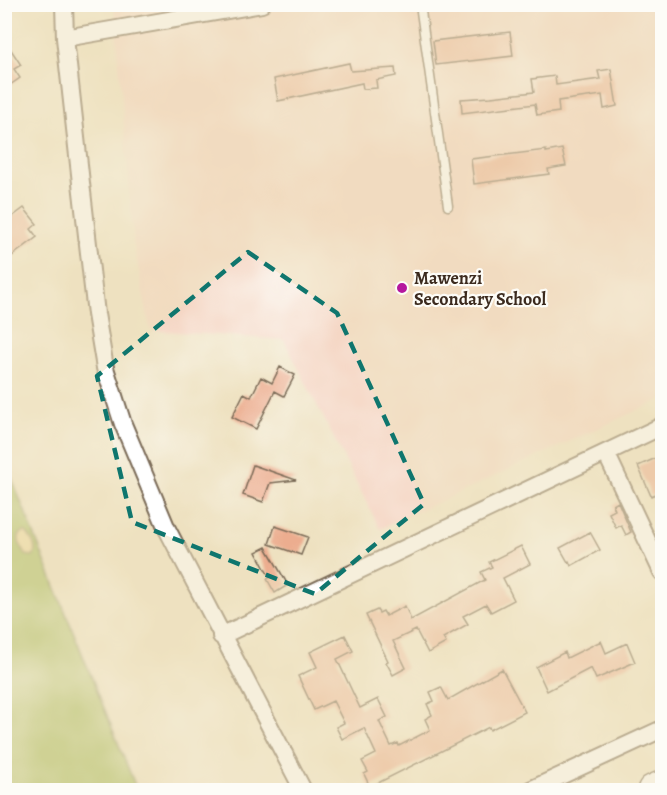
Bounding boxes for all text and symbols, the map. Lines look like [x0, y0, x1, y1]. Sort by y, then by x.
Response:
place label: Mawenzi Secondary School [414, 266, 547, 311]
marker: Mawenzi Secondary School [395, 281, 409, 295]

